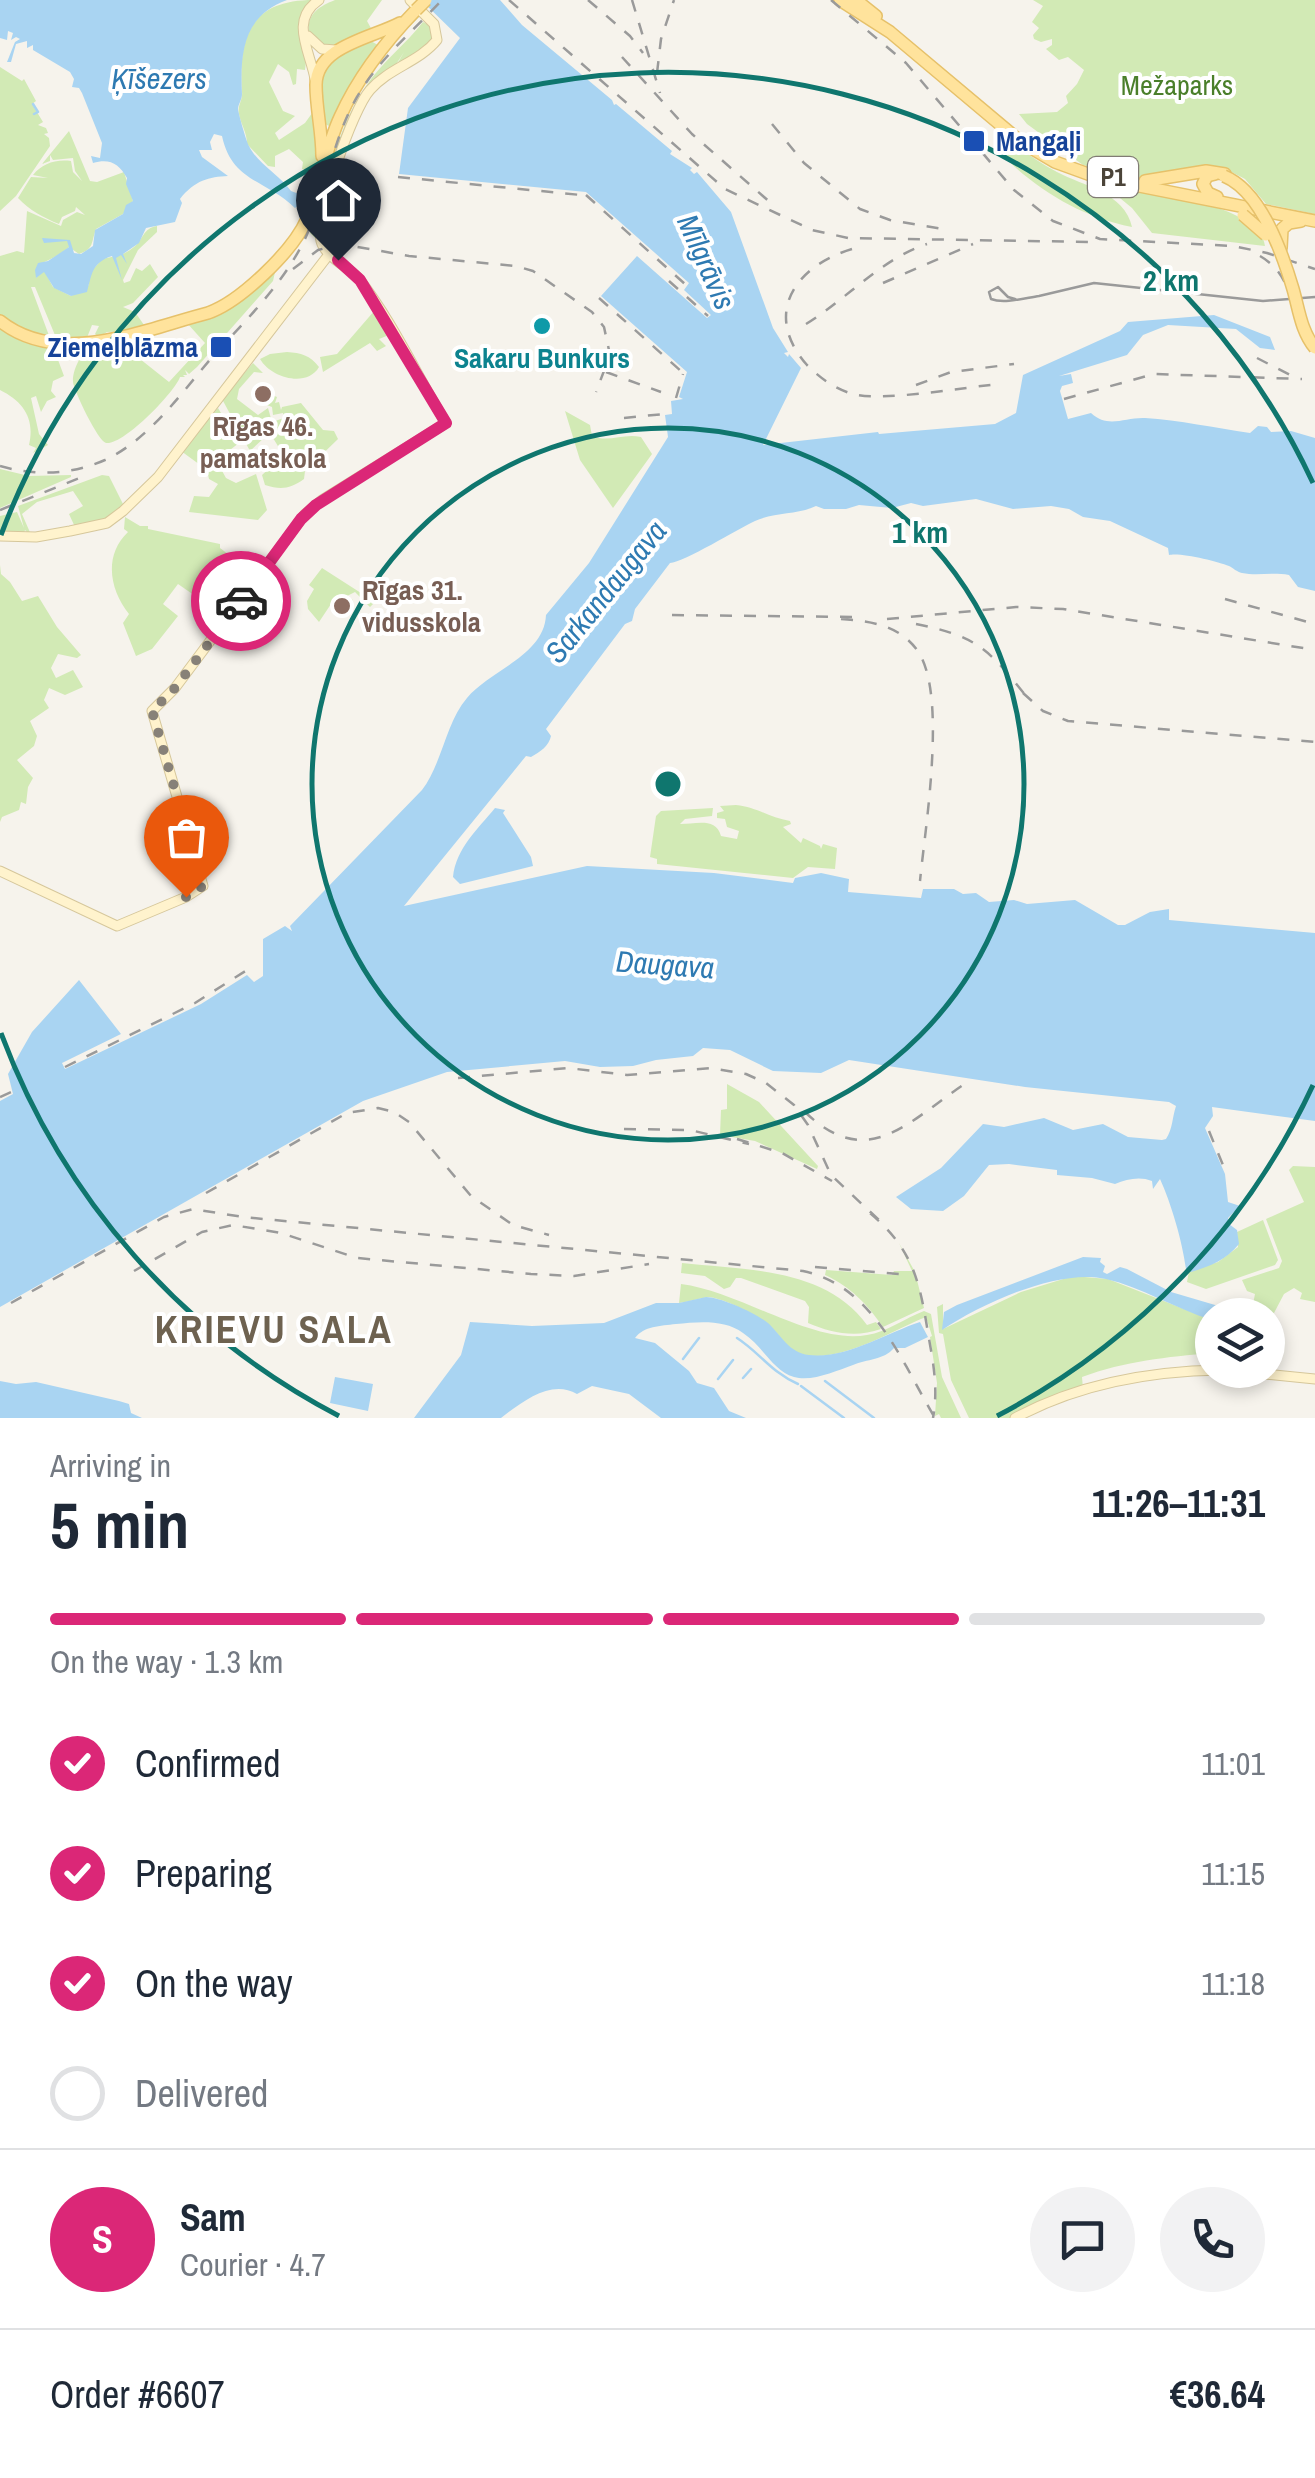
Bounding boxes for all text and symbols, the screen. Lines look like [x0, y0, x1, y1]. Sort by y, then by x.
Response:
water label: Ķīšezers [111, 58, 207, 98]
park label: Mežaparks [1121, 66, 1233, 104]
place label: Mangaļi [996, 122, 1081, 160]
marker: Mangaļi [961, 128, 987, 154]
road number: P1 [1088, 157, 1138, 197]
pin [296, 158, 381, 261]
icon: home [311, 173, 366, 228]
water label: Mīlgrāvis [668, 208, 745, 315]
text: 2 km [1143, 260, 1199, 300]
marker: Sakaru Bunkurs [531, 315, 553, 337]
place label: Ziemeļblāzma [47, 328, 198, 366]
marker: Ziemeļblāzma [208, 334, 234, 360]
place label: Sakaru Bunkurs [454, 339, 630, 377]
marker: Rīgas 46. pamatskola [252, 383, 274, 405]
place label: Rīgas 46. pamatskola [200, 407, 326, 477]
water label: Sarkandaugava [535, 512, 675, 671]
text: 1 km [892, 512, 948, 552]
courier [191, 551, 291, 651]
place label: Rīgas 31. vidusskola [362, 571, 481, 641]
icon: car [214, 574, 269, 629]
marker: Rīgas 31. vidusskola [331, 595, 353, 617]
centre of rings [650, 766, 686, 802]
pin [144, 795, 229, 898]
icon: bag [159, 810, 214, 865]
water label: Daugava [615, 941, 716, 987]
map controls [1195, 1298, 1285, 1388]
button: layers [1195, 1298, 1285, 1388]
district label: KRIEVU SALA [155, 1304, 393, 1355]
text: Arriving in [50, 1444, 171, 1487]
text: 11:26–11:31 [1092, 1478, 1265, 1529]
text: 5 min [50, 1481, 189, 1568]
text: On the way · 1.3 km [50, 1640, 283, 1683]
icon: check [50, 1736, 105, 1791]
text: Confirmed [135, 1738, 280, 1789]
text: 11:01 [1201, 1742, 1265, 1785]
icon: check [50, 1846, 105, 1901]
text: Preparing [135, 1848, 272, 1899]
text: 11:15 [1201, 1852, 1265, 1895]
icon: check [50, 1956, 105, 2011]
text: On the way [135, 1958, 293, 2009]
text: 11:18 [1201, 1962, 1265, 2005]
text: Delivered [135, 2068, 268, 2119]
button: chat [1030, 2187, 1135, 2292]
button: phone [1160, 2187, 1265, 2292]
text: Sam [180, 2192, 246, 2243]
text: S [92, 2214, 113, 2265]
text: Courier · 4.7 [180, 2243, 326, 2286]
text: Order #6607 [50, 2369, 225, 2420]
text: €36.64 [1170, 2369, 1265, 2420]

